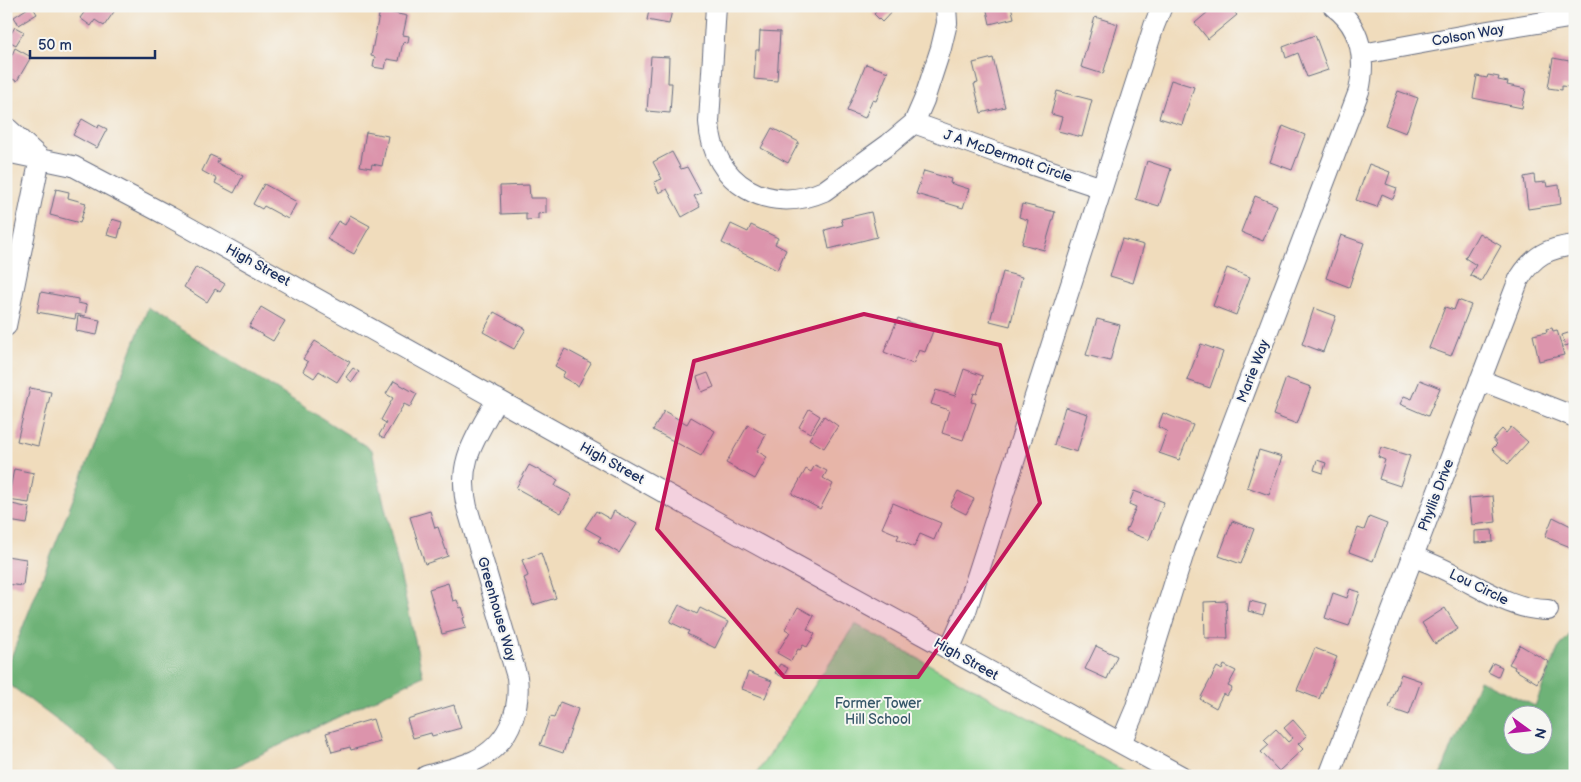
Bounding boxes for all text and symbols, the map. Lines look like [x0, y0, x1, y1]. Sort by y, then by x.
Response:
street label: Colson Way [1430, 20, 1506, 50]
scale bar [30, 28, 155, 60]
text: 50 m [38, 36, 72, 55]
street label: J A McDermott Circle [941, 126, 1075, 186]
street label: High Street [223, 240, 294, 290]
street label: Marie Way [1233, 336, 1273, 405]
street label: High Street [577, 438, 648, 488]
street label: Phyllis Drive [1414, 456, 1458, 534]
street label: Greenhouse Way [474, 555, 520, 664]
street label: Lou Circle [1447, 565, 1511, 609]
street label: High Street [931, 634, 1002, 684]
park label: Former Tower Hill School [835, 695, 922, 728]
north arrow [1504, 704, 1554, 754]
text: N [1531, 726, 1550, 741]

